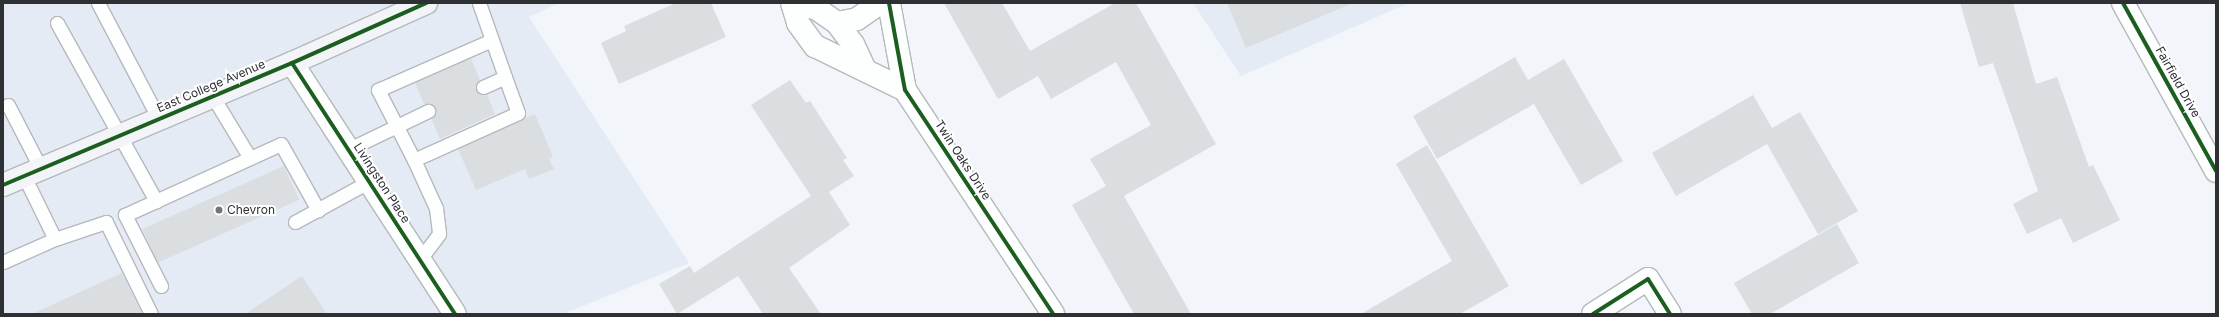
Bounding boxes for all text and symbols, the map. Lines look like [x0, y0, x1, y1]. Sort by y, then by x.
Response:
street label: Fairfield Drive [2153, 44, 2203, 120]
street label: East College Avenue [155, 57, 267, 115]
street label: Twin Oaks Drive [932, 117, 994, 203]
street label: Livingston Place [351, 140, 413, 226]
place label: Chevron [227, 203, 275, 217]
marker: Chevron [214, 205, 224, 215]

